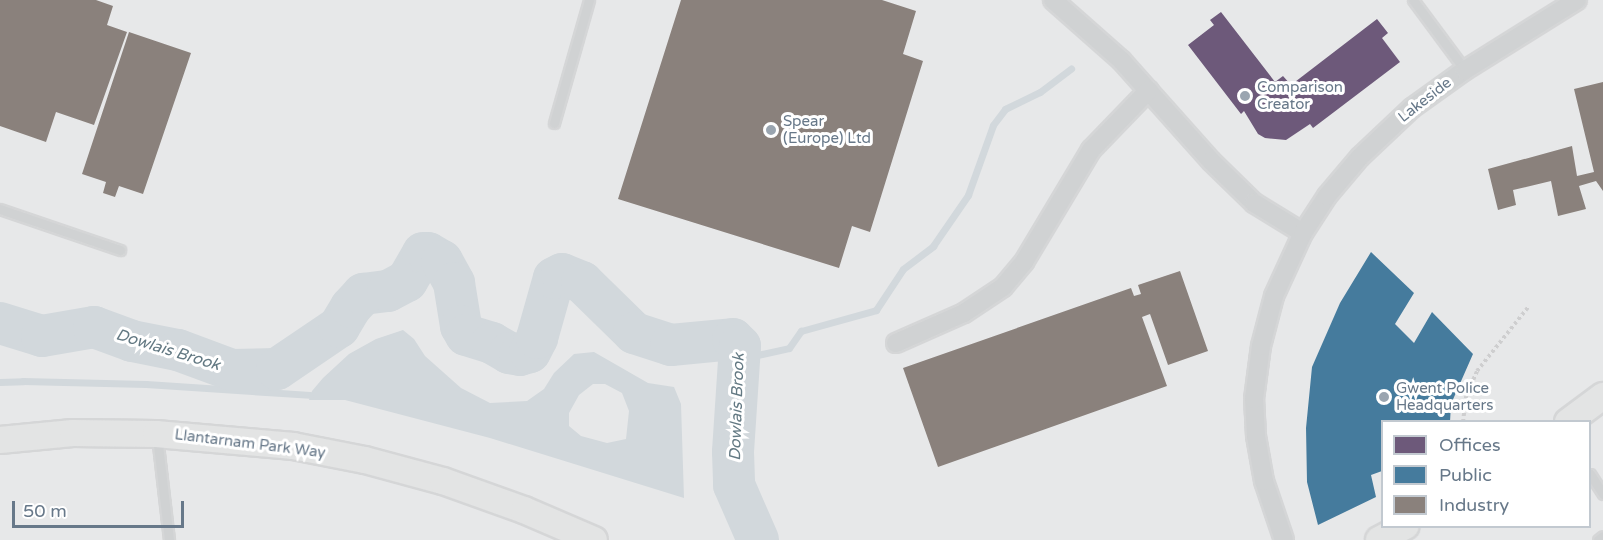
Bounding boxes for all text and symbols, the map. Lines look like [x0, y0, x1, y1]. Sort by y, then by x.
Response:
street label: Lakeside [1395, 74, 1455, 126]
place label: Comparison Creator [1257, 78, 1343, 113]
marker: Comparison Creator [1238, 89, 1252, 103]
place label: Spear (Europe) Ltd [783, 112, 871, 147]
marker: Spear (Europe) Ltd [764, 123, 778, 137]
water label: Dowlais Brook [114, 325, 222, 375]
water label: Dowlais Brook [726, 353, 748, 461]
place label: Gwent Police Headquarters [1396, 379, 1493, 414]
marker: Gwent Police Headquarters [1377, 390, 1391, 404]
legend [1381, 420, 1591, 528]
street label: Llantarnam Park Way [174, 426, 326, 462]
text: Offices [1439, 434, 1501, 456]
text: Public [1439, 464, 1492, 486]
scale bar [15, 489, 188, 527]
text: Industry [1439, 494, 1509, 516]
text: 50 m [23, 500, 67, 522]

